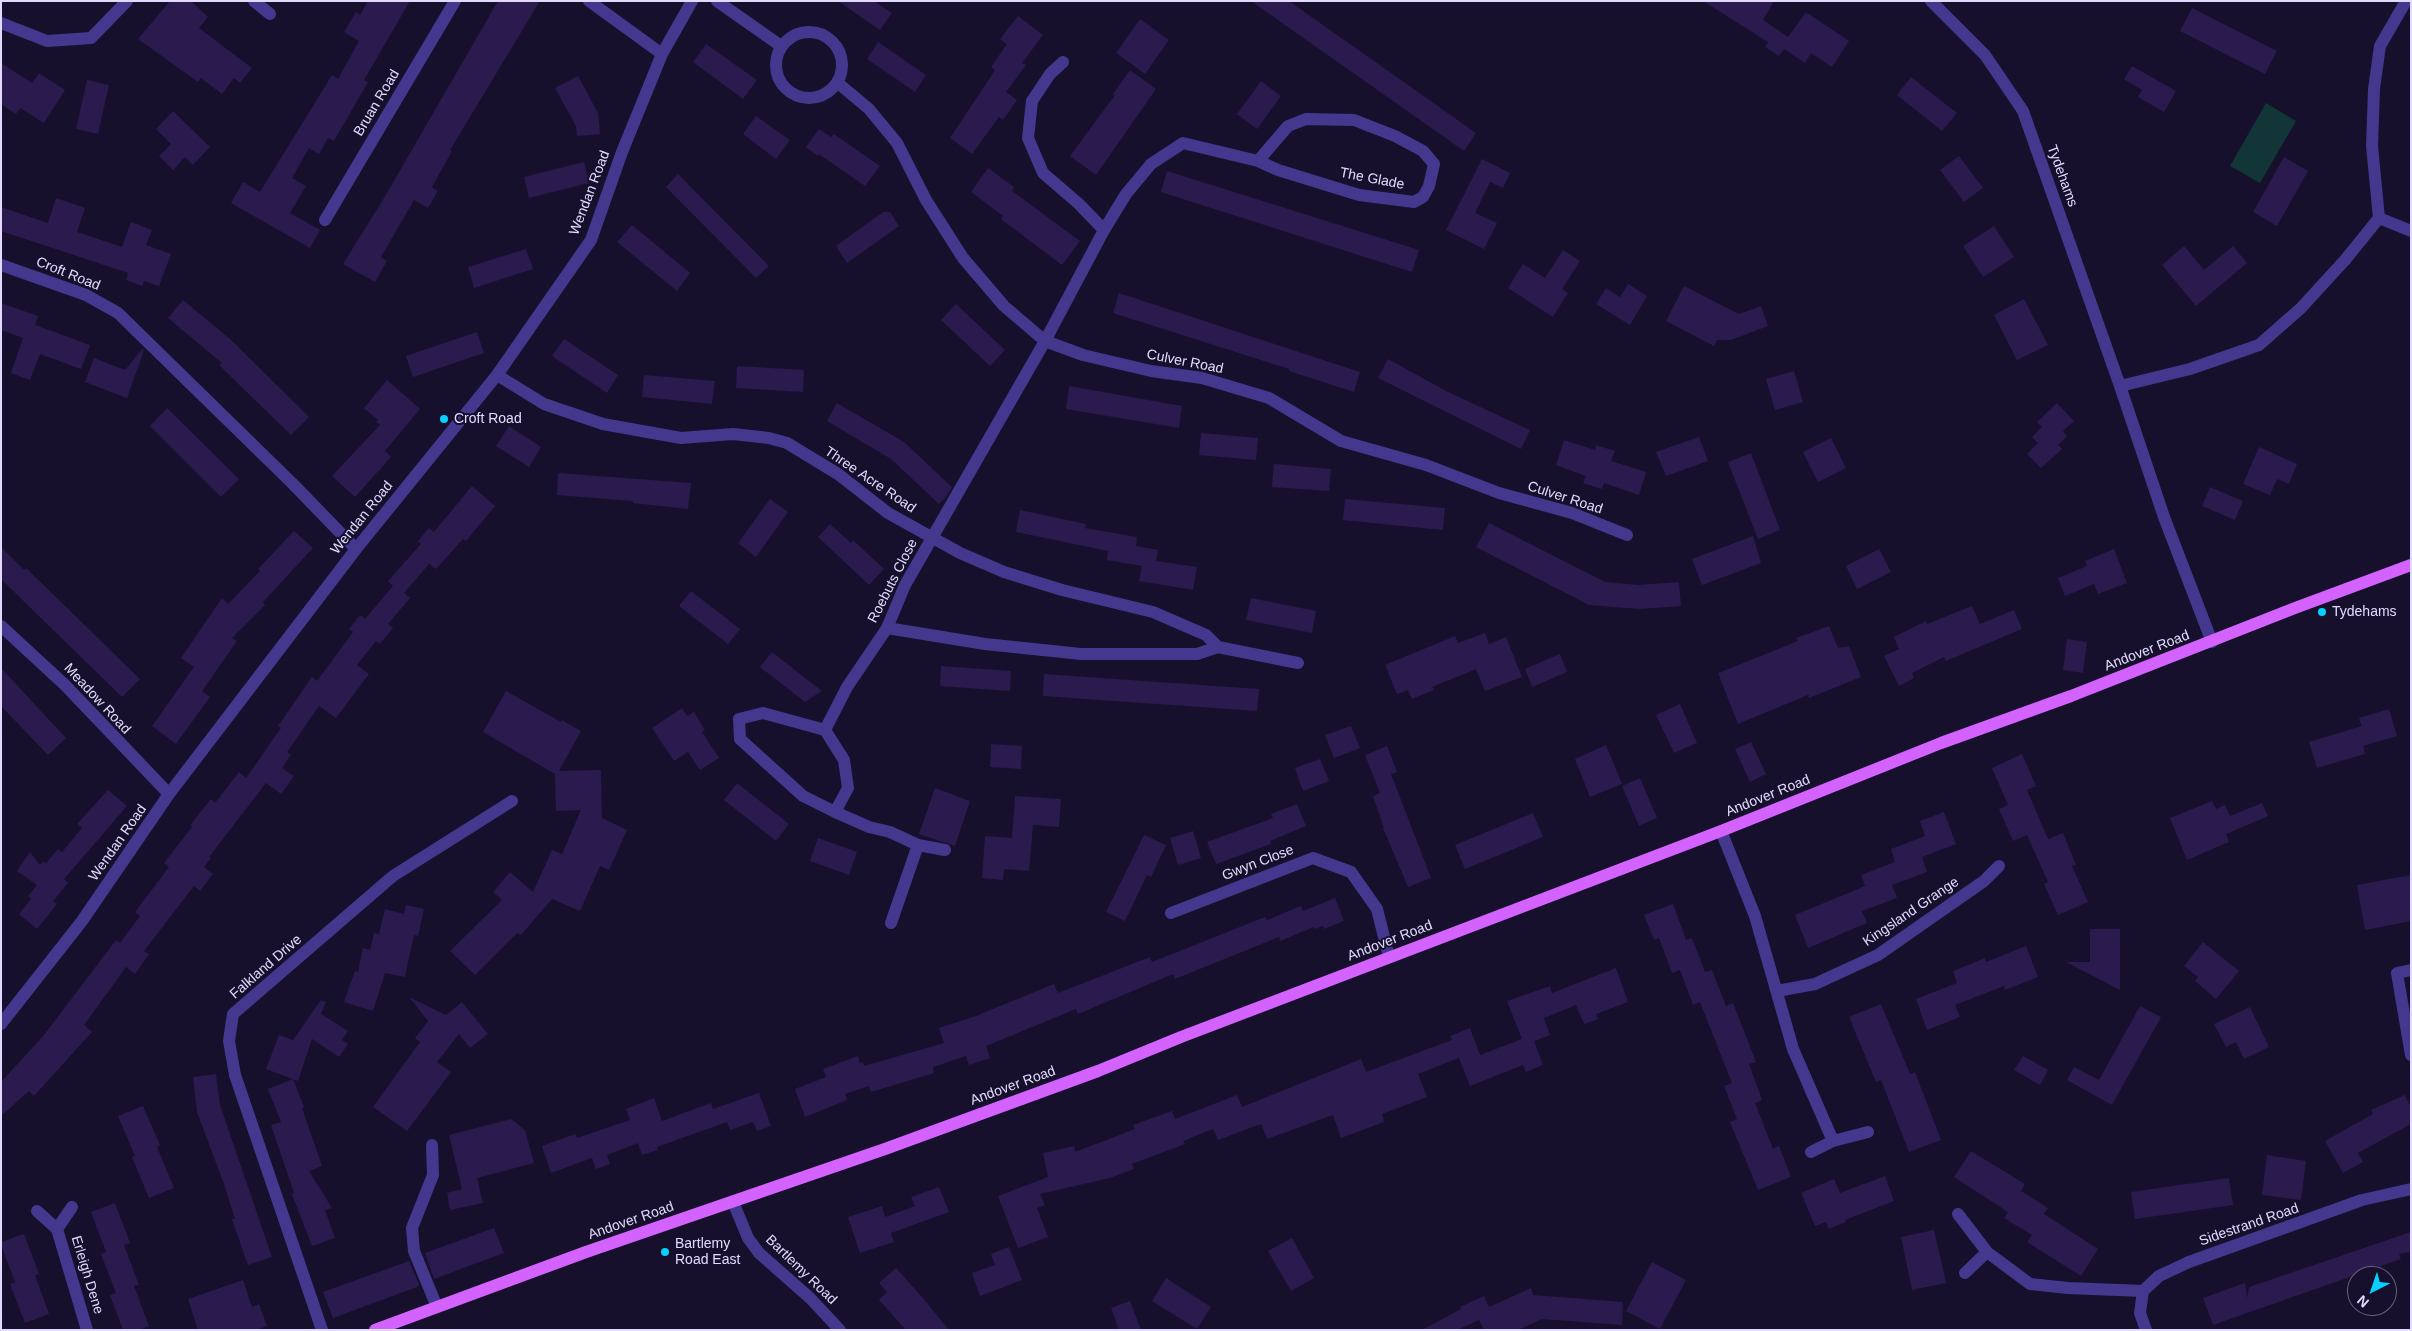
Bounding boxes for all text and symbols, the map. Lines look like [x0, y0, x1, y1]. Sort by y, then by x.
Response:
street label: Bruan Road [351, 67, 403, 139]
street label: Tydehams [2043, 143, 2081, 209]
street label: Wendan Road [566, 148, 614, 238]
street label: The Glade [1338, 165, 1406, 193]
street label: Croft Road [33, 254, 103, 294]
street label: Culver Road [1145, 346, 1225, 378]
place label: Croft Road [454, 411, 522, 427]
marker: Croft Road [438, 413, 450, 425]
street label: Three Acre Road [821, 443, 919, 517]
street label: Wendan Road [327, 478, 397, 558]
street label: Culver Road [1525, 478, 1605, 518]
street label: Roebuts Close [865, 536, 921, 626]
place label: Tydehams [2332, 604, 2397, 620]
marker: Tydehams [2316, 606, 2328, 618]
street label: Andover Road [2102, 627, 2192, 675]
street label: Meadow Road [60, 660, 134, 738]
street label: Andover Road [1723, 771, 1813, 821]
street label: Wendan Road [86, 802, 150, 884]
street label: Gwyn Close [1220, 842, 1296, 884]
street label: Kingsland Grange [1860, 874, 1962, 950]
street label: Andover Road [1345, 917, 1435, 965]
street label: Falkland Drive [227, 931, 305, 1003]
street label: Andover Road [968, 1063, 1058, 1109]
street label: Andover Road [586, 1198, 676, 1244]
street label: Sidestrand Road [2197, 1200, 2301, 1250]
street label: Bartlemy Road [762, 1232, 840, 1308]
street label: Erleigh Dene [67, 1234, 107, 1316]
place label: Bartlemy Road East [675, 1236, 740, 1268]
marker: Bartlemy Road East [659, 1246, 671, 1258]
north arrow [2347, 1266, 2397, 1316]
text: N [2354, 1292, 2372, 1311]

